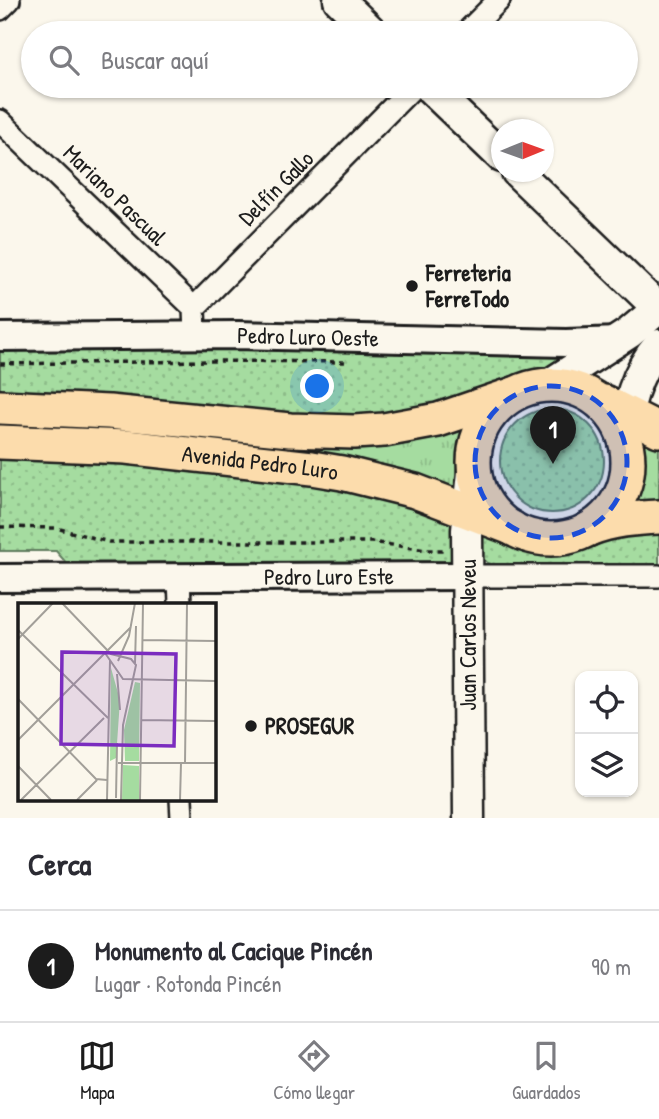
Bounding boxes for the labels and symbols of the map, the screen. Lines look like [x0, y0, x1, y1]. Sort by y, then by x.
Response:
north arrow [491, 119, 554, 182]
street label: Mariano Pascual [57, 137, 175, 253]
street label: Delfín Gallo [231, 143, 320, 232]
place label: Ferreteria FerreTodo [425, 257, 511, 314]
marker: Ferreteria FerreTodo [404, 278, 420, 294]
street label: Pedro Luro Oeste [237, 319, 379, 353]
your location [300, 369, 334, 403]
pin: 1 [530, 406, 576, 464]
street label: Avenida Pedro Luro [180, 437, 341, 487]
street label: Juan Carlos Neveu [452, 559, 483, 711]
street label: Pedro Luro Este [264, 560, 394, 592]
inset map [18, 603, 215, 800]
place label: PROSEGUR [265, 710, 355, 741]
marker: PROSEGUR [243, 718, 259, 734]

